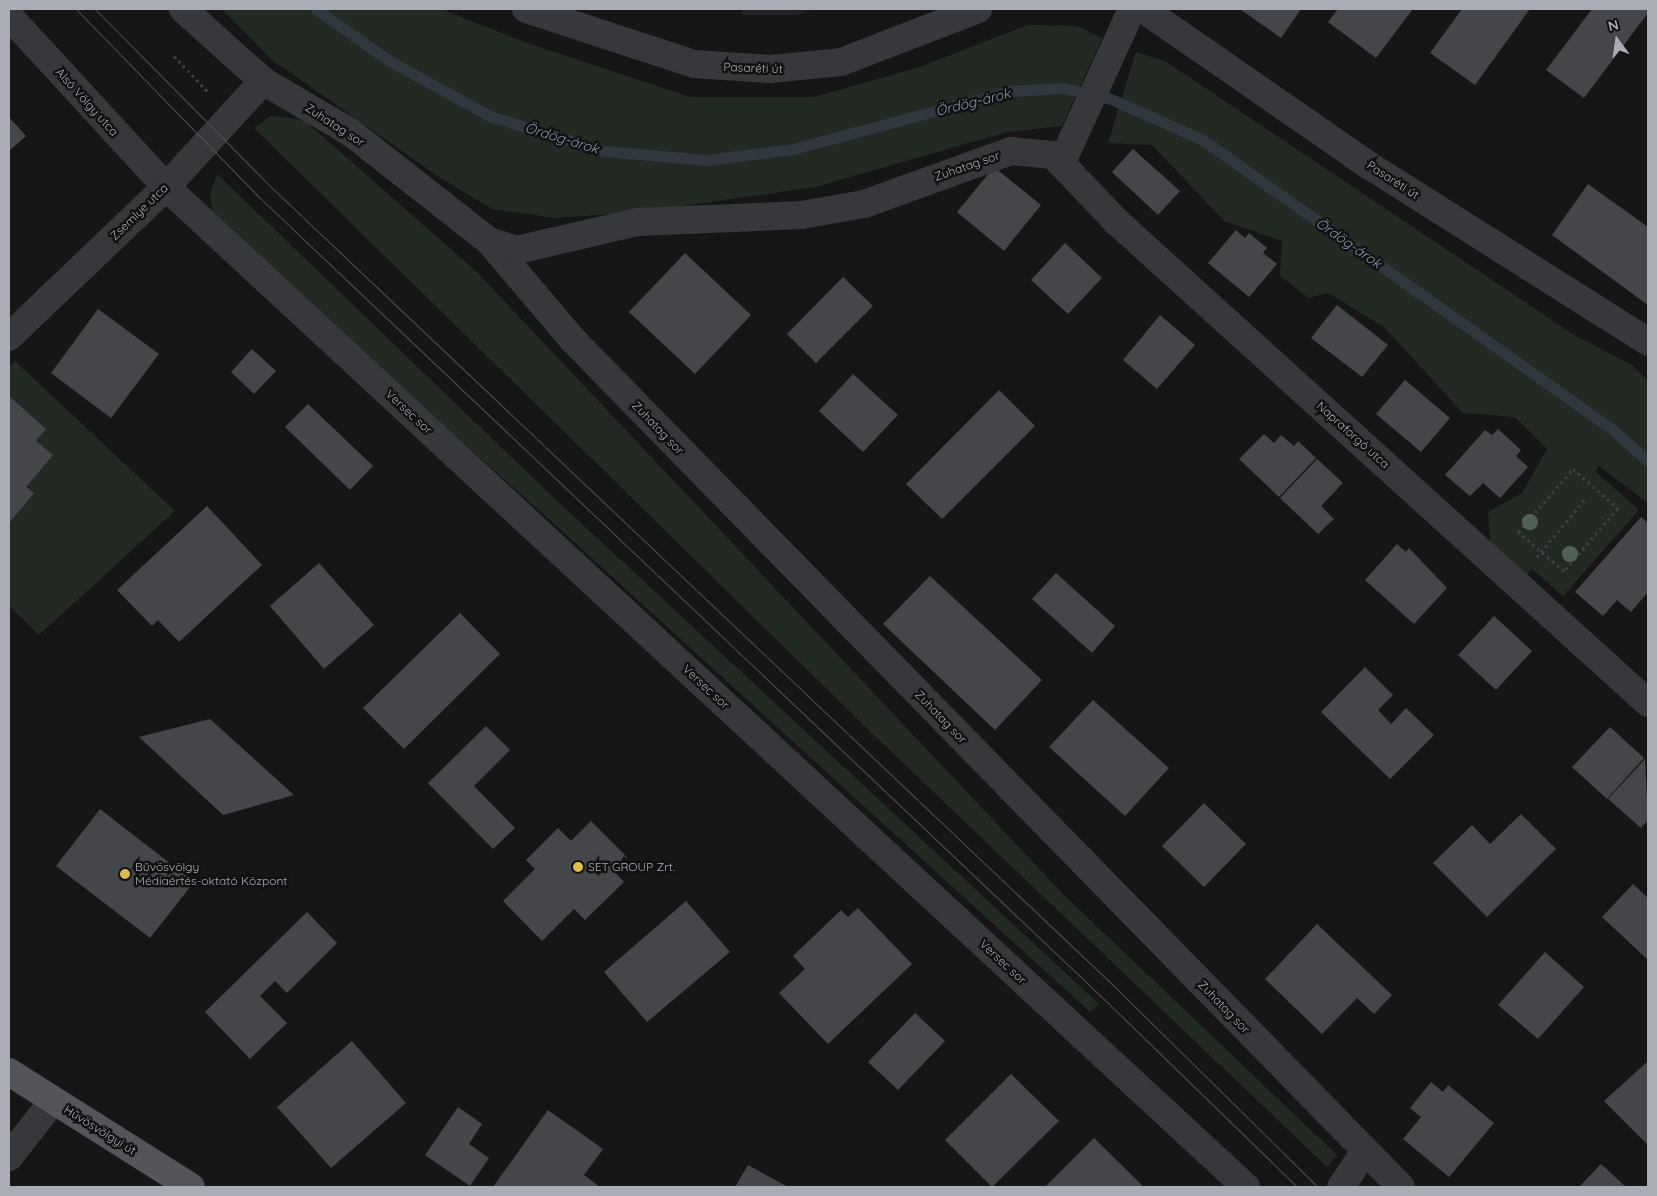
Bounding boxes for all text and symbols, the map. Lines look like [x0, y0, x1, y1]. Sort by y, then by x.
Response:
north arrow [1592, 15, 1642, 65]
text: N [1606, 15, 1621, 35]
street label: Pasaréti út [723, 60, 783, 76]
street label: Alsó Völgy utca [53, 65, 121, 139]
water label: Ördög-árok [934, 85, 1012, 119]
street label: Zuhatag sor [302, 100, 368, 150]
water label: Ördög-árok [523, 119, 601, 157]
street label: Zuhatag sor [932, 148, 1002, 184]
street label: Pasaréti út [1364, 158, 1422, 202]
street label: Zsemlye utca [107, 181, 171, 243]
water label: Ördög-árok [1313, 214, 1385, 272]
street label: Versec sor [383, 387, 435, 437]
street label: Zuhatag sor [629, 398, 687, 458]
street label: Napraforgó utca [1314, 399, 1392, 471]
street label: Versec sor [680, 662, 732, 712]
street label: Zuhatag sor [912, 687, 970, 747]
place label: Bűvösvölgy Médiaértés-oktató Központ [135, 860, 287, 888]
place label: SET GROUP Zrt. [588, 860, 675, 874]
marker: SET GROUP Zrt. [572, 861, 584, 873]
marker: Bűvösvölgy Médiaértés-oktató Központ [119, 868, 131, 880]
street label: Versec sor [977, 937, 1029, 987]
street label: Zuhatag sor [1195, 977, 1253, 1037]
street label: Hűvösvölgyi út [61, 1102, 139, 1158]

